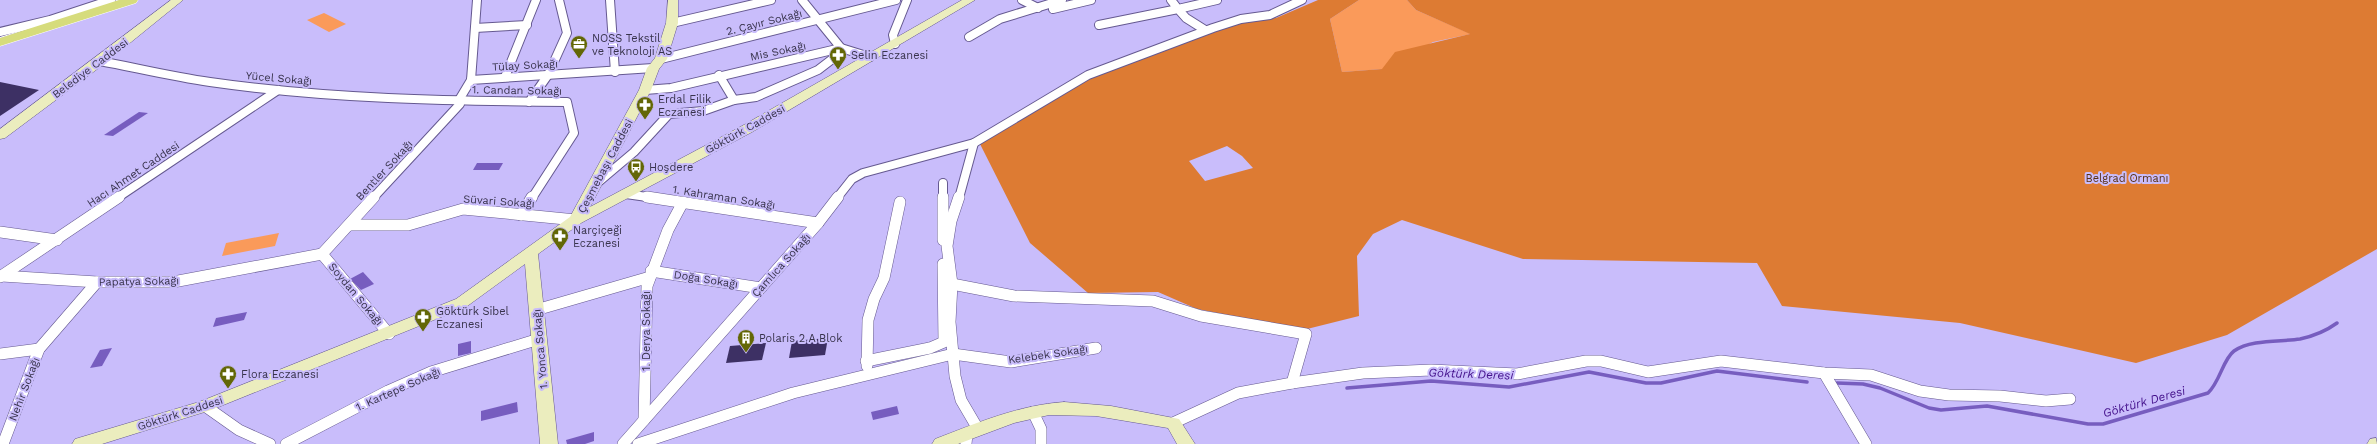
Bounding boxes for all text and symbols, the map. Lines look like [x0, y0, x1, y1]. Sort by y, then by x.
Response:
street label: 2. Çayır Sokağı [725, 7, 803, 38]
place label: NOSS Tekstil ve Teknoloji AS [592, 32, 672, 58]
office icon: NOSS Tekstil ve Teknoloji AS [569, 34, 589, 59]
street label: Belediye Caddesi [50, 36, 131, 101]
street label: Mis Sokağı [749, 39, 807, 64]
pharmacy icon: Selin Eczanesi [828, 45, 848, 70]
place label: Selin Eczanesi [851, 49, 928, 62]
street label: Tülay Sokağı [492, 57, 558, 74]
street label: Yücel Sokağı [245, 69, 313, 88]
street label: 1. Candan Sokağı [472, 83, 562, 98]
place label: Erdal Filik Eczanesi [658, 93, 711, 119]
pharmacy icon: Erdal Filik Eczanesi [635, 95, 655, 120]
street label: Göktürk Caddesi [703, 102, 787, 157]
street label: Çeşmebaşı Caddesi [575, 117, 636, 216]
street label: Bentler Sokağı [353, 138, 415, 203]
street label: Hacı Ahmet Caddesi [85, 139, 182, 210]
bus stop icon: Hoşdere [626, 157, 646, 182]
place label: Hoşdere [649, 161, 693, 174]
park label: Belgrad Ormanı [2085, 172, 2169, 185]
street label: 1. Kahraman Sokağı [672, 183, 776, 212]
street label: Süvari Sokağı [463, 193, 535, 210]
place label: Narçiçeği Eczanesi [573, 224, 622, 250]
pharmacy icon: Narçiçeği Eczanesi [550, 226, 570, 251]
street label: Çamlıca Sokağı [749, 231, 813, 300]
street label: Soydan Sokağı [326, 260, 386, 328]
street label: Doğa Sokağı [673, 268, 739, 291]
street label: Papatya Sokağı [99, 274, 179, 289]
street label: 1. Derya Sokağı [640, 291, 653, 371]
place label: Göktürk Sibel Eczanesi [436, 305, 510, 331]
pharmacy icon: Göktürk Sibel Eczanesi [413, 307, 433, 332]
street label: 1. Yonca Sokağı [531, 308, 550, 389]
building icon: Polaris 2 A Blok [736, 328, 756, 353]
place label: Polaris 2 A Blok [759, 332, 842, 345]
street label: Kelebek Sokağı [1007, 342, 1089, 367]
street label: Nehir Sokağı [6, 356, 43, 423]
pharmacy icon: Flora Eczanesi [218, 364, 238, 389]
street label: 1. Kartepe Sokağı [354, 365, 442, 414]
water label: Göktürk Deresi [1428, 366, 1515, 383]
place label: Flora Eczanesi [241, 368, 319, 381]
water label: Göktürk Deresi [2101, 383, 2188, 420]
street label: Göktürk Caddesi [136, 394, 225, 433]

